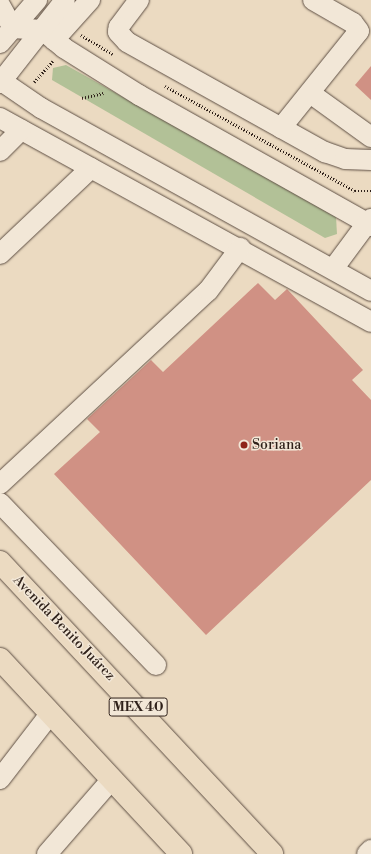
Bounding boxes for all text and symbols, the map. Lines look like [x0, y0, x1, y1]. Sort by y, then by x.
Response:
place label: Soriana [252, 437, 301, 453]
marker: Soriana [239, 440, 249, 450]
street label: Avenida Benito Juárez [9, 572, 119, 684]
road number: MEX 40 [108, 696, 168, 718]

